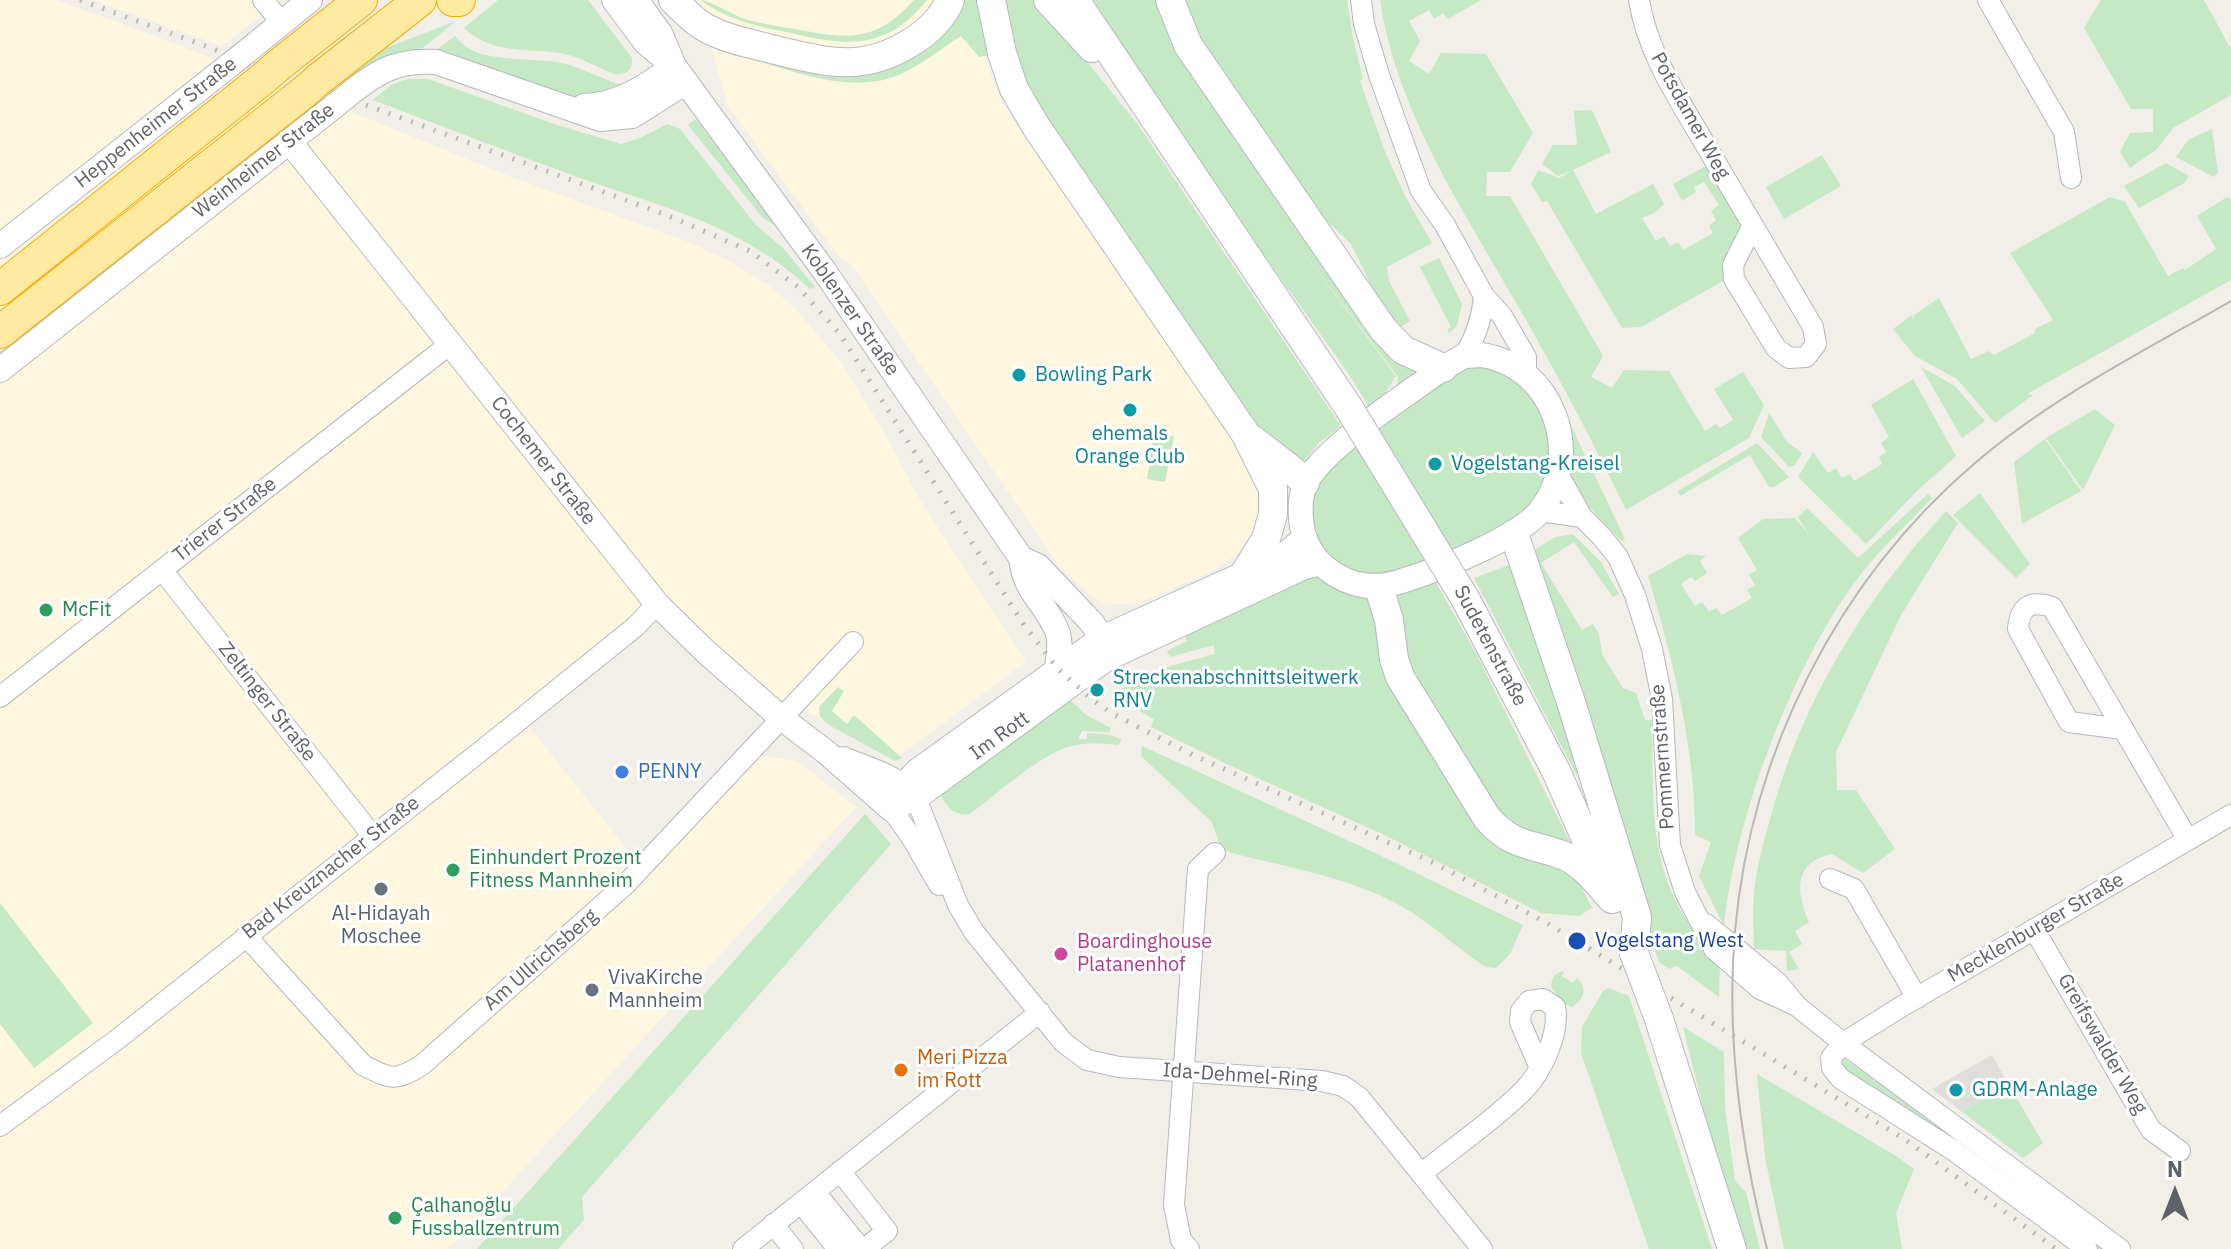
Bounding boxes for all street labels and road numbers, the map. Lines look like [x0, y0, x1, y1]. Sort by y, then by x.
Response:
street label: Potsdamer Weg [1645, 48, 1735, 184]
street label: Heppenheimer Straße [70, 52, 242, 194]
street label: Weinheimer Straße [188, 98, 340, 224]
street label: Koblenzer Straße [796, 240, 904, 380]
street label: Cochemer Straße [485, 392, 601, 530]
street label: Trierer Straße [169, 472, 281, 568]
street label: Sudetenstraße [1448, 582, 1532, 710]
street label: Zeltinger Straße [213, 637, 321, 767]
street label: Pommernstraße [1646, 683, 1680, 831]
street label: Im Rott [966, 706, 1034, 766]
street label: Bad Kreuznacher Straße [238, 791, 424, 945]
street label: Mecklenburger Straße [1944, 868, 2128, 988]
street label: Am Ullrichsberg [479, 904, 603, 1016]
street label: Greifswalder Weg [2052, 970, 2152, 1118]
street label: Ida-Dehmel-Ring [1162, 1059, 1318, 1093]

